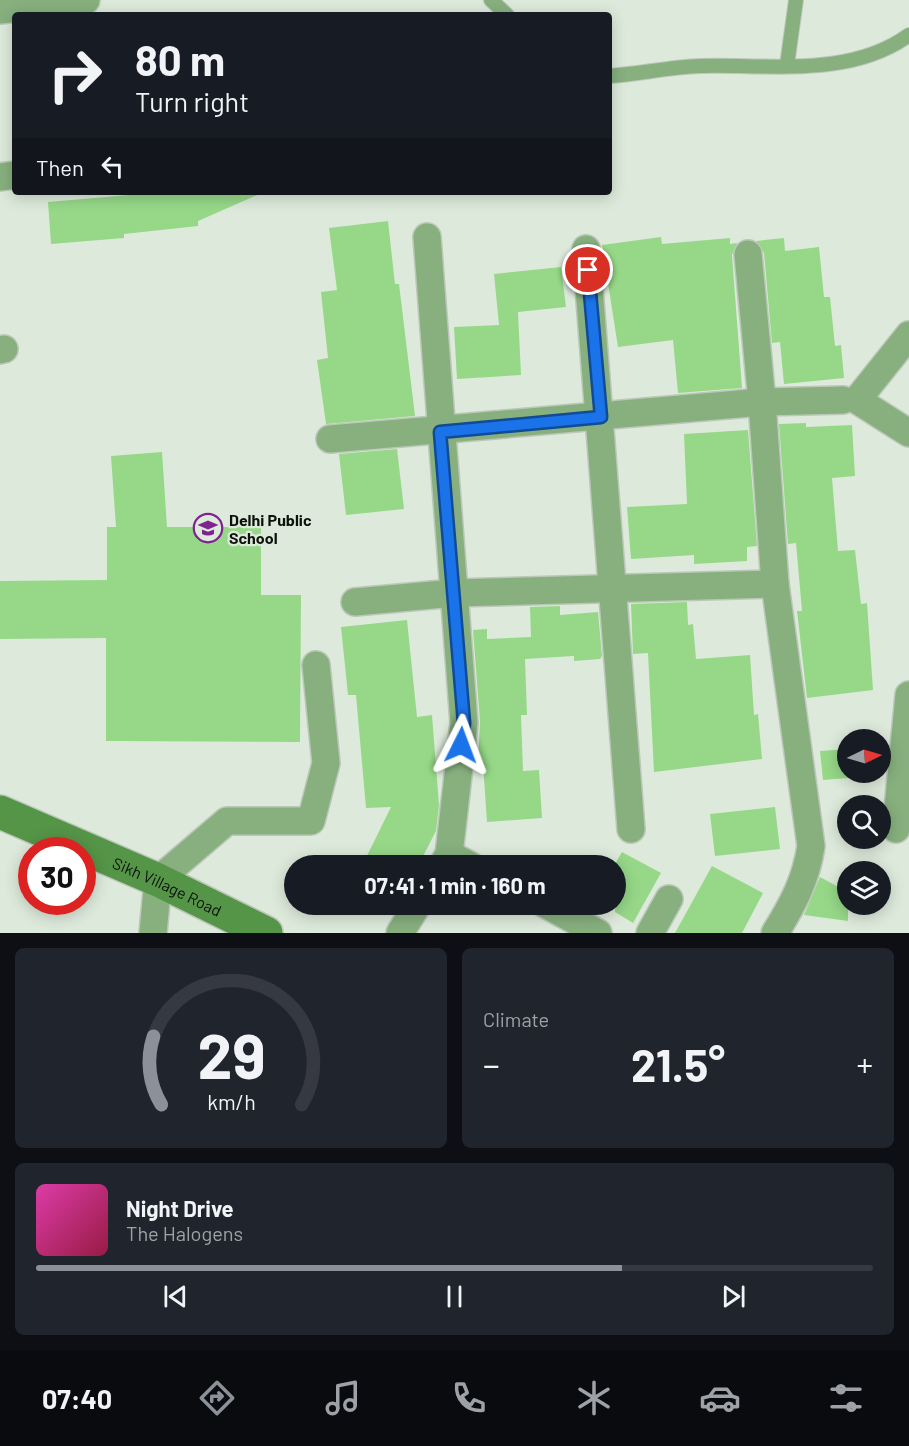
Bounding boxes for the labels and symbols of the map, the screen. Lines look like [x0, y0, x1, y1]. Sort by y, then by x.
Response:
pin [562, 244, 613, 295]
place label: Delhi Public School [229, 510, 312, 547]
school or university icon: Delhi Public School [192, 512, 224, 544]
position arrow [429, 713, 493, 777]
north arrow [837, 729, 891, 783]
speed limit sign: 30 [18, 837, 96, 915]
street label: Sikh Village Road [110, 852, 225, 919]

